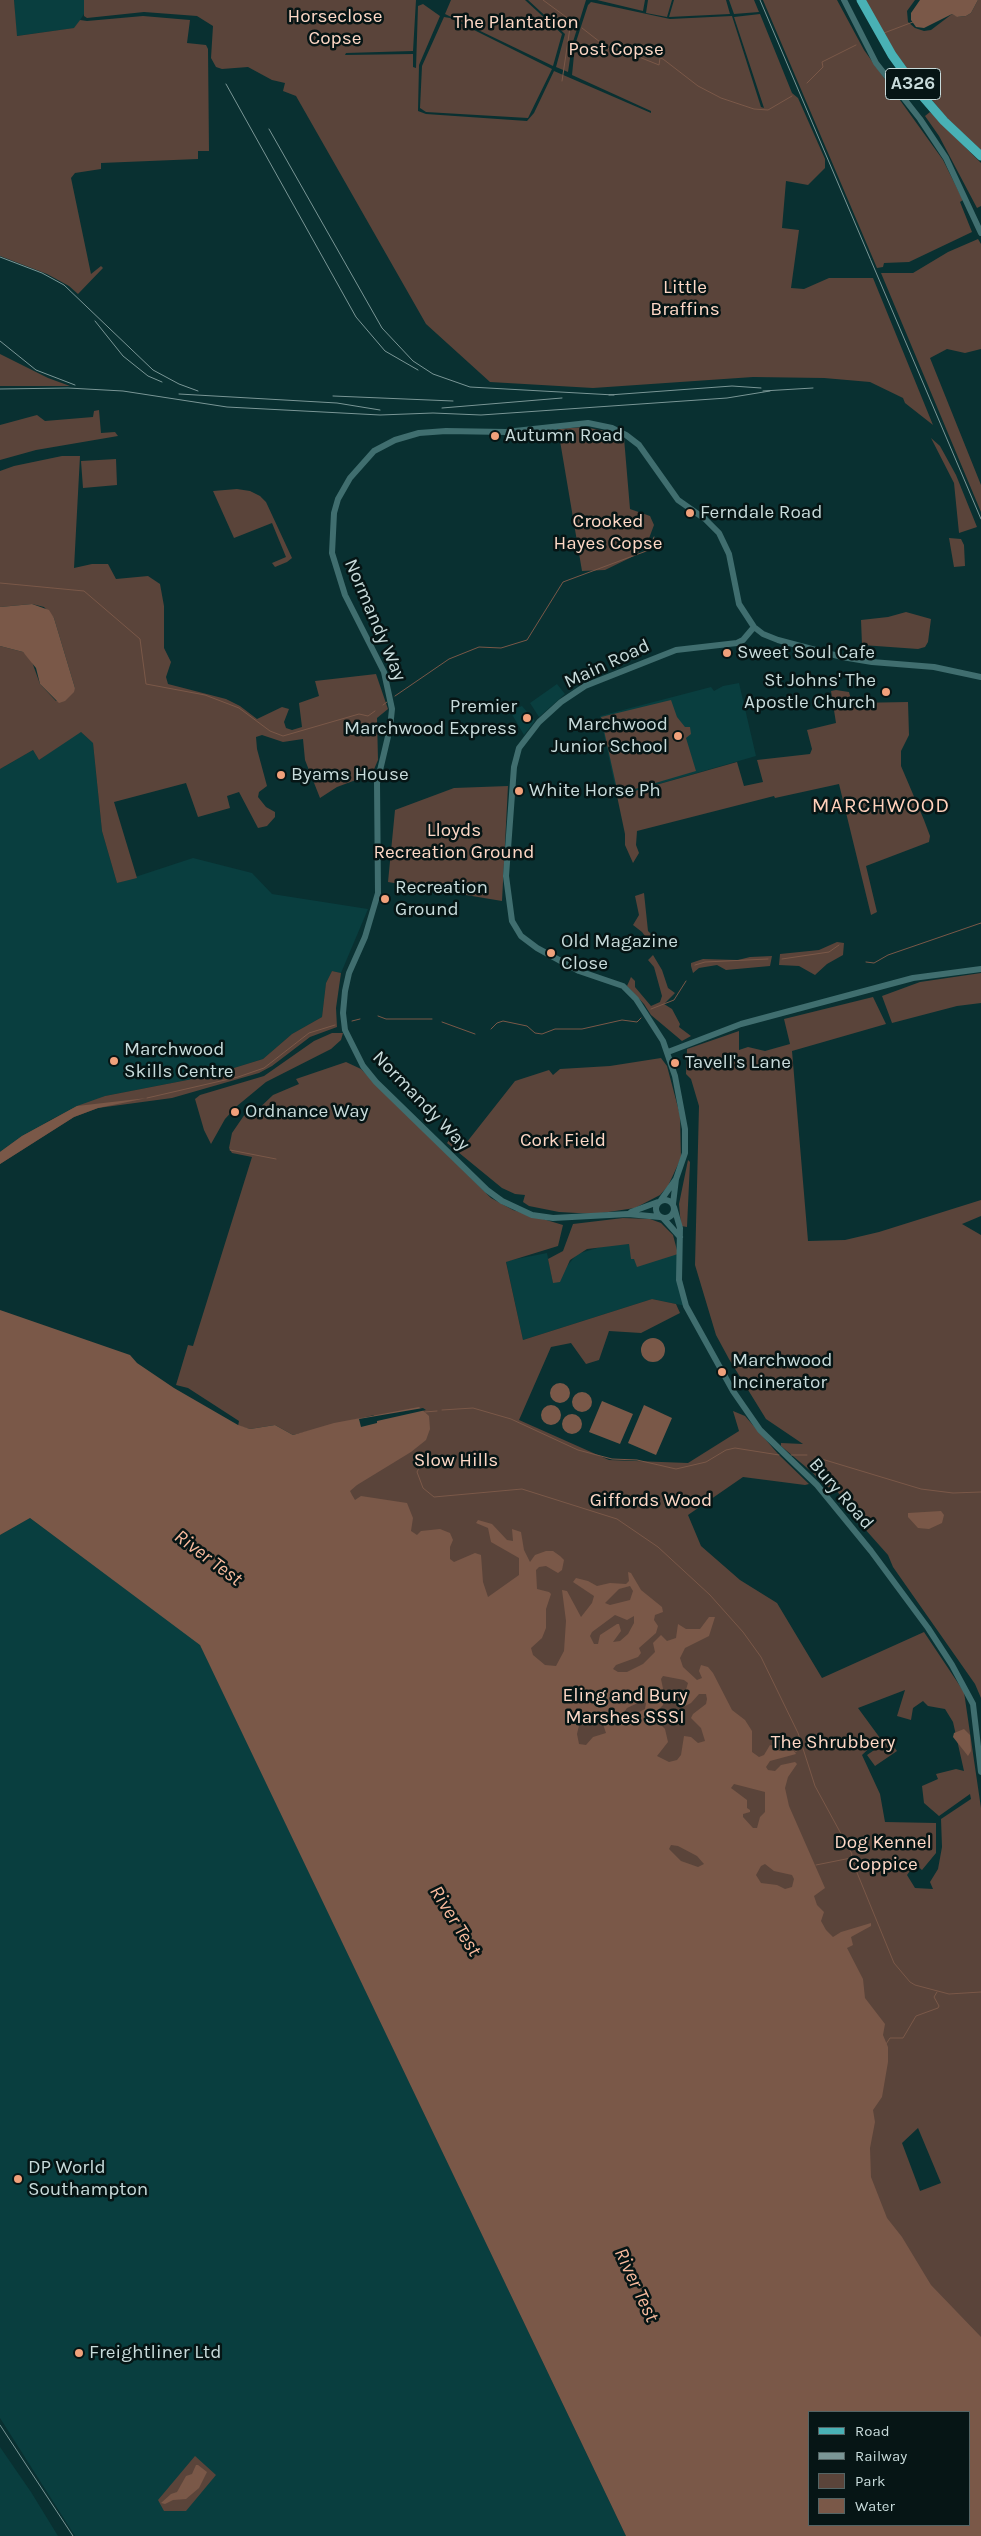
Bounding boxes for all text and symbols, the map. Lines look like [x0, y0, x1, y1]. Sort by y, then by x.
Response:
park label: Horseclose Copse [288, 6, 382, 50]
park label: The Plantation [453, 12, 579, 34]
park label: Post Copse [568, 39, 664, 61]
road number: A326 [886, 68, 940, 100]
park label: Little Braffins [650, 277, 720, 321]
place label: Autumn Road [505, 425, 624, 447]
marker: Autumn Road [489, 430, 501, 442]
place label: Ferndale Road [700, 502, 823, 524]
marker: Ferndale Road [684, 507, 696, 519]
park label: Crooked Hayes Copse [553, 511, 663, 555]
street label: Normandy Way [339, 556, 411, 684]
street label: Main Road [561, 634, 653, 694]
place label: Sweet Soul Cafe [737, 642, 875, 664]
marker: Sweet Soul Cafe [721, 647, 733, 659]
place label: St Johns' The Apostle Church [744, 670, 876, 714]
marker: St Johns' The Apostle Church [880, 686, 892, 698]
place label: Premier Marchwood Express [344, 696, 517, 740]
marker: Premier Marchwood Express [521, 712, 533, 724]
place label: Marchwood Junior School [551, 714, 668, 758]
marker: Marchwood Junior School [672, 730, 684, 742]
place label: Byams House [291, 764, 409, 786]
marker: Byams House [275, 769, 287, 781]
place label: White Horse Ph [529, 780, 661, 802]
marker: White Horse Ph [513, 785, 525, 797]
district label: MARCHWOOD [811, 793, 951, 819]
park label: Lloyds Recreation Ground [373, 820, 535, 864]
place label: Recreation Ground [395, 877, 488, 921]
marker: Recreation Ground [379, 893, 391, 905]
place label: Old Magazine Close [561, 931, 678, 975]
marker: Old Magazine Close [545, 947, 557, 959]
place label: Marchwood Skills Centre [124, 1039, 234, 1083]
street label: Normandy Way [368, 1046, 474, 1156]
place label: Tavell's Lane [685, 1052, 791, 1074]
marker: Marchwood Skills Centre [108, 1055, 120, 1067]
marker: Tavell's Lane [669, 1057, 681, 1069]
place label: Ordnance Way [245, 1101, 369, 1123]
marker: Ordnance Way [229, 1106, 241, 1118]
park label: Cork Field [520, 1130, 606, 1152]
place label: Marchwood Incinerator [732, 1350, 832, 1394]
marker: Marchwood Incinerator [716, 1366, 728, 1378]
park label: Slow Hills [414, 1450, 498, 1472]
street label: Bury Road [804, 1454, 878, 1534]
park label: Giffords Wood [590, 1490, 712, 1512]
water label: River Test [169, 1525, 247, 1591]
park label: Eling and Bury Marshes SSSI [562, 1685, 688, 1729]
park label: The Shrubbery [771, 1732, 895, 1754]
park label: Dog Kennel Coppice [834, 1832, 932, 1876]
water label: River Test [424, 1881, 486, 1961]
place label: DP World Southampton [28, 2157, 148, 2201]
marker: DP World Southampton [12, 2173, 24, 2185]
water label: River Test [608, 2244, 664, 2326]
place label: Freightliner Ltd [89, 2342, 221, 2364]
marker: Freightliner Ltd [73, 2347, 85, 2359]
legend [808, 2411, 971, 2526]
text: Road [855, 2422, 890, 2440]
text: Railway [855, 2447, 907, 2465]
text: Park [855, 2472, 885, 2490]
text: Water [855, 2497, 895, 2515]

